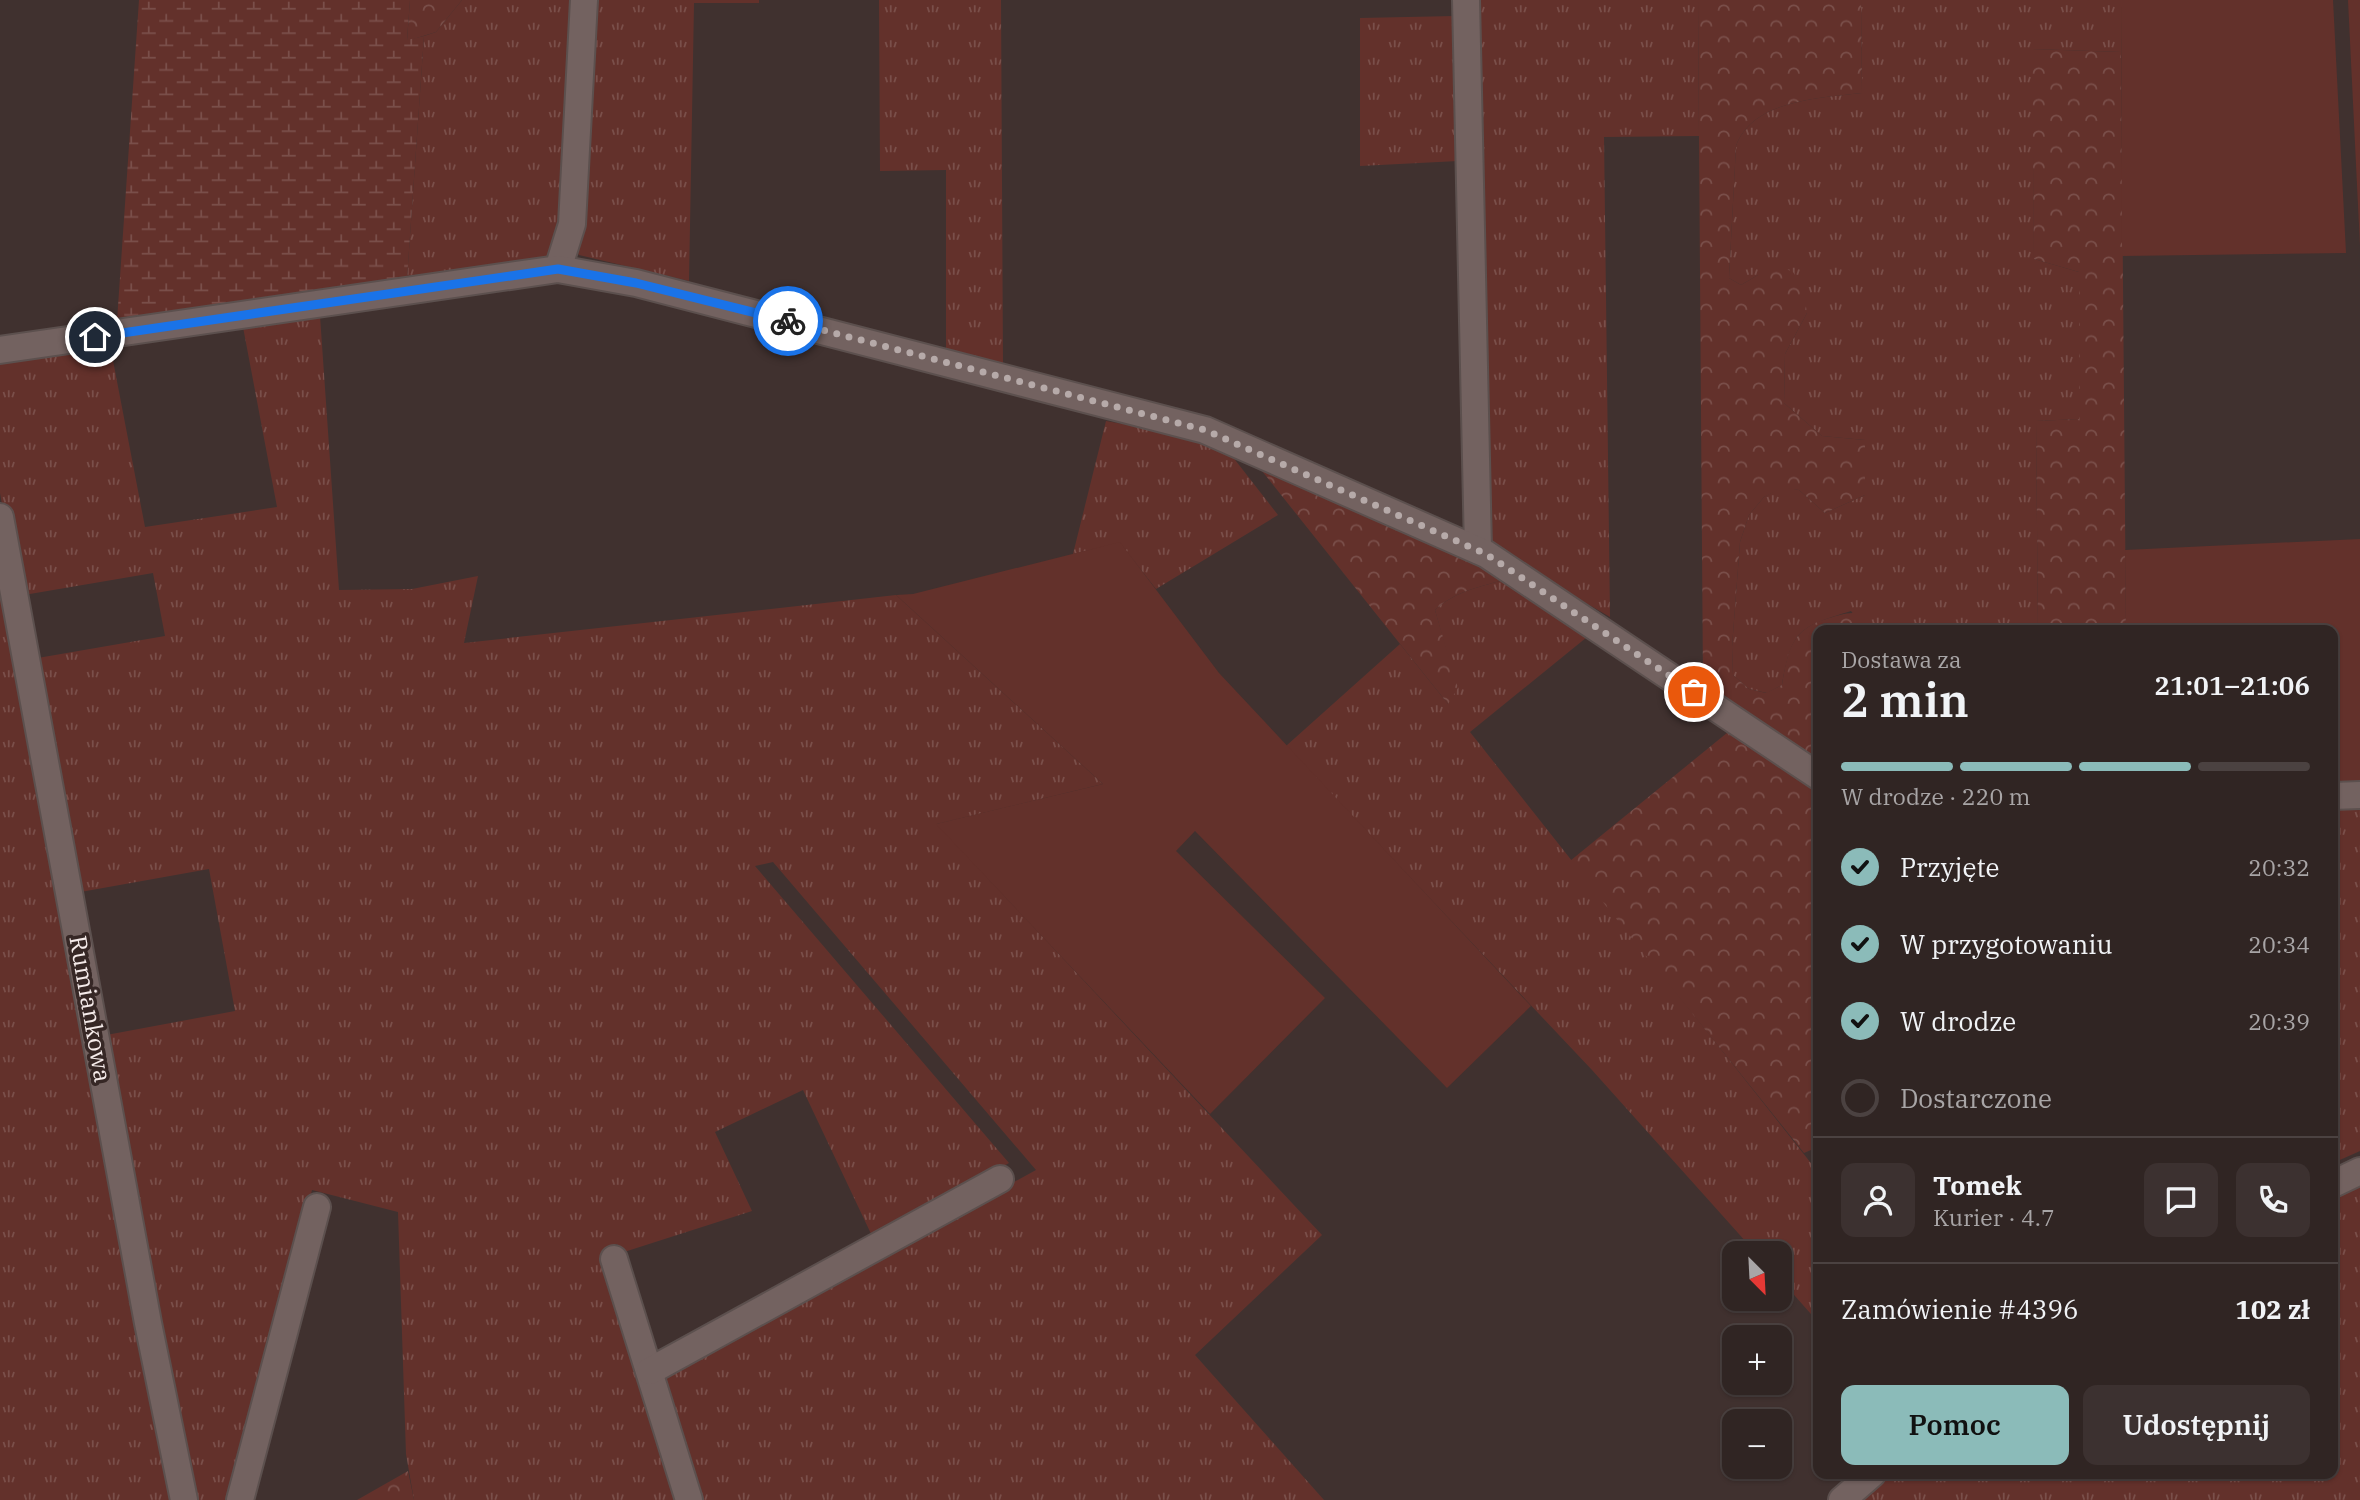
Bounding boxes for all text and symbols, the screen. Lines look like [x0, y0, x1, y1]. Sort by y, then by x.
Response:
courier [753, 286, 823, 356]
icon: bike [769, 302, 807, 340]
pin [65, 307, 125, 367]
icon: home [76, 318, 114, 356]
text: Dostawa za [1841, 644, 1962, 674]
pin [1664, 662, 1724, 722]
text: 21:01–21:06 [2154, 668, 2310, 702]
text: 2 min [1841, 670, 1969, 730]
icon: bag [1675, 673, 1713, 711]
text: W drodze · 220 m [1841, 781, 2031, 811]
icon: check [1841, 848, 1879, 886]
text: Przyjęte [1900, 850, 2000, 884]
text: 20:32 [2248, 852, 2310, 882]
icon: check [1841, 925, 1879, 963]
text: W przygotowaniu [1900, 927, 2113, 961]
text: 20:34 [2248, 929, 2310, 959]
street label: Rumiankowa [62, 933, 120, 1085]
icon: check [1841, 1002, 1879, 1040]
text: W drodze [1900, 1004, 2016, 1038]
text: 20:39 [2248, 1006, 2310, 1036]
text: Dostarczone [1900, 1081, 2052, 1115]
button: person [1841, 1163, 1915, 1237]
button: chat [2144, 1163, 2218, 1237]
button: phone [2236, 1163, 2310, 1237]
text: Tomek [1933, 1168, 2022, 1202]
text: Kurier · 4.7 [1933, 1202, 2055, 1232]
north arrow [1722, 1241, 1792, 1311]
map controls [1722, 1241, 1792, 1479]
text: Zamówienie #4396 [1841, 1292, 2079, 1326]
text: 102 zł [2235, 1292, 2310, 1326]
button: + [1722, 1325, 1792, 1395]
button: Pomoc [1841, 1385, 2069, 1465]
button: Udostępnij [2083, 1385, 2310, 1465]
button: − [1722, 1409, 1792, 1479]

